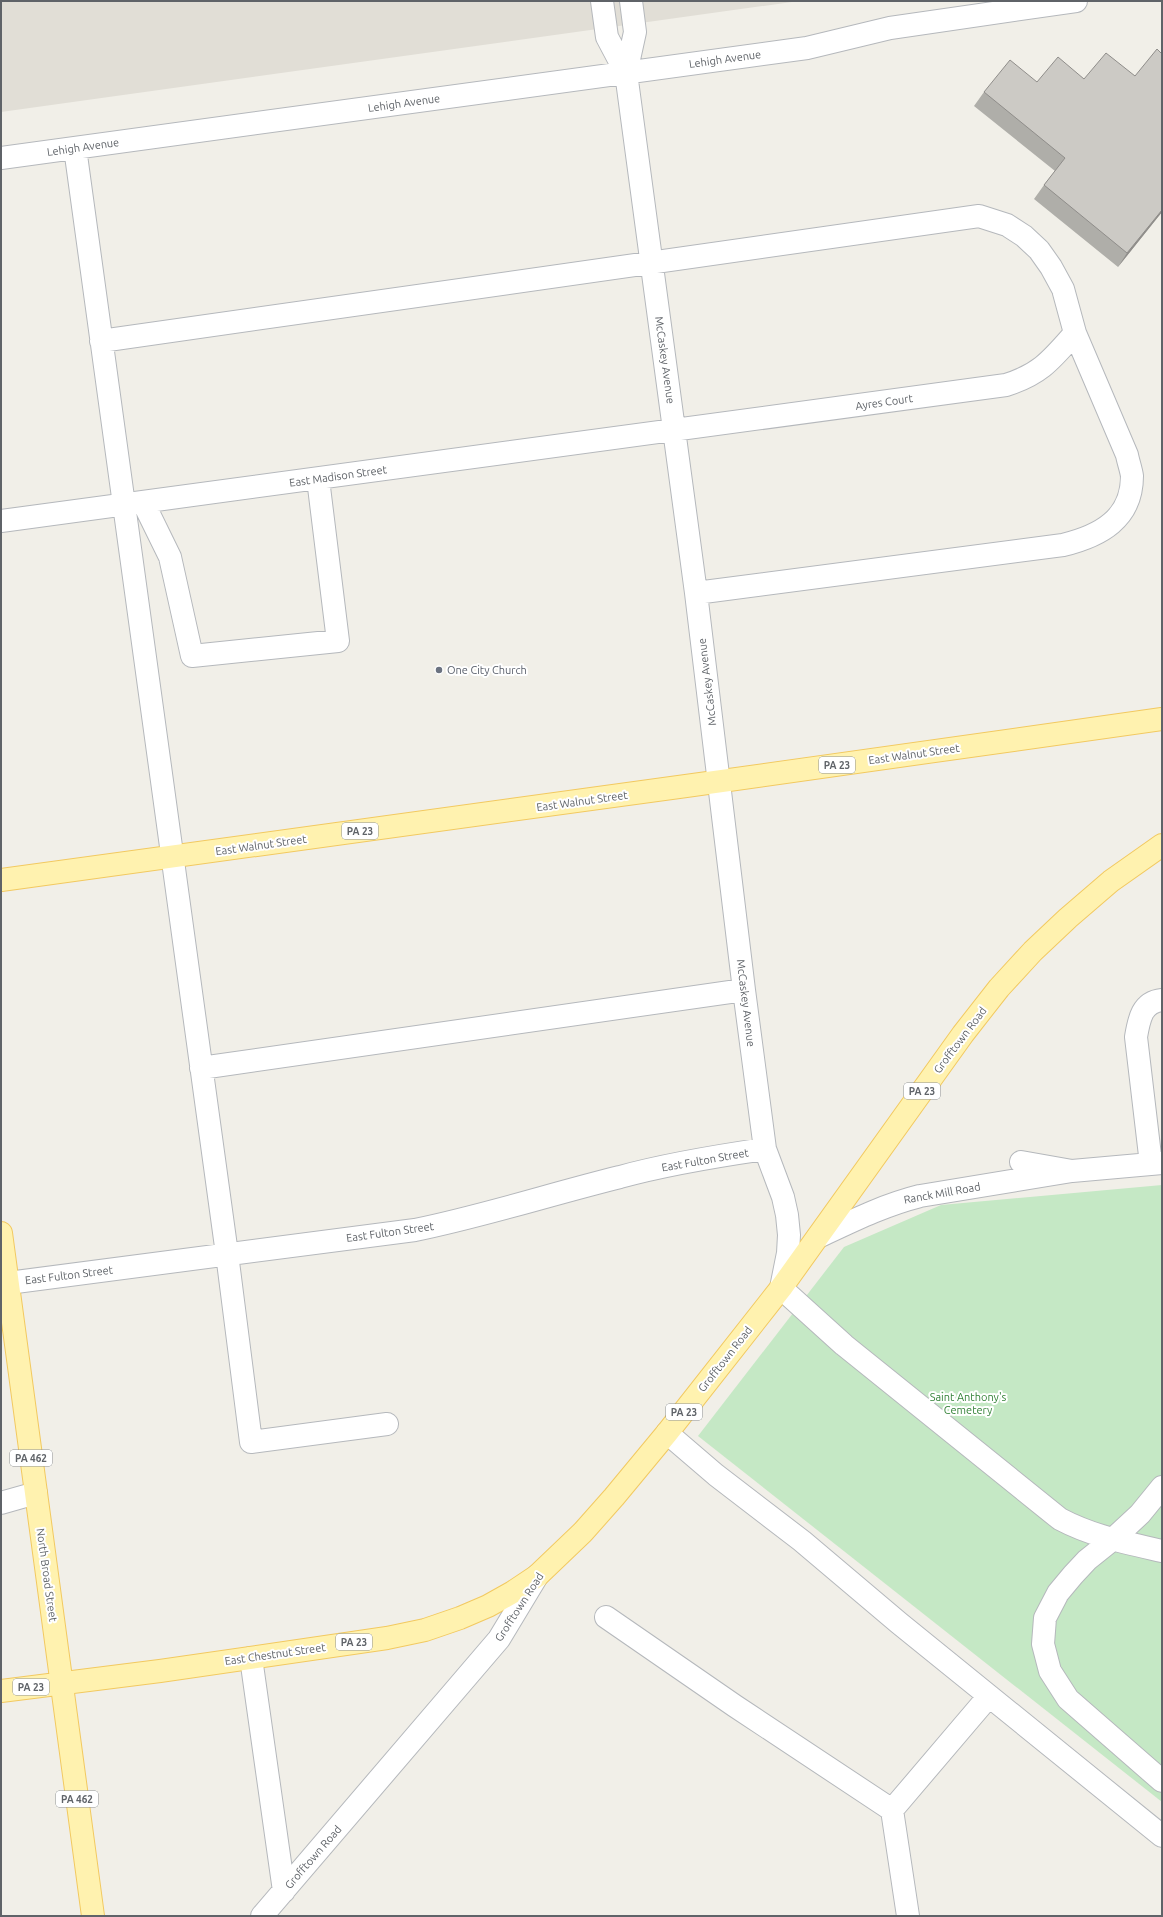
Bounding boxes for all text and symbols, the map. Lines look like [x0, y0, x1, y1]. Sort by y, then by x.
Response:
street label: Lehigh Avenue [688, 48, 762, 70]
street label: Lehigh Avenue [367, 92, 441, 114]
street label: Lehigh Avenue [46, 136, 120, 158]
street label: McCaskey Avenue [653, 316, 677, 404]
street label: Ayres Court [855, 392, 914, 412]
street label: East Madison Street [288, 463, 388, 489]
street label: McCaskey Avenue [696, 638, 718, 726]
place label: One City Church [447, 664, 527, 676]
marker: One City Church [434, 665, 444, 675]
street label: East Walnut Street [868, 742, 961, 766]
road number: PA 23 [819, 757, 855, 773]
street label: East Walnut Street [536, 789, 629, 813]
road number: PA 23 [342, 823, 378, 839]
street label: East Walnut Street [215, 833, 308, 857]
street label: McCaskey Avenue [735, 959, 757, 1047]
street label: Grofftown Road [931, 1005, 989, 1075]
road number: PA 23 [904, 1083, 940, 1099]
street label: East Fulton Street [660, 1146, 750, 1174]
street label: Ranck Mill Road [903, 1180, 981, 1206]
street label: East Fulton Street [345, 1220, 435, 1244]
street label: East Fulton Street [24, 1264, 114, 1286]
street label: Grofftown Road [696, 1324, 754, 1394]
park label: Saint Anthony's Cemetery [930, 1391, 1007, 1416]
road number: PA 23 [666, 1404, 702, 1420]
road number: PA 462 [10, 1450, 52, 1466]
street label: North Broad Street [34, 1527, 60, 1623]
street label: Grofftown Road [492, 1570, 546, 1644]
road number: PA 23 [336, 1634, 372, 1650]
street label: East Chestnut Street [224, 1641, 327, 1667]
road number: PA 23 [13, 1679, 49, 1695]
road number: PA 462 [56, 1791, 98, 1807]
street label: Grofftown Road [282, 1823, 344, 1891]

